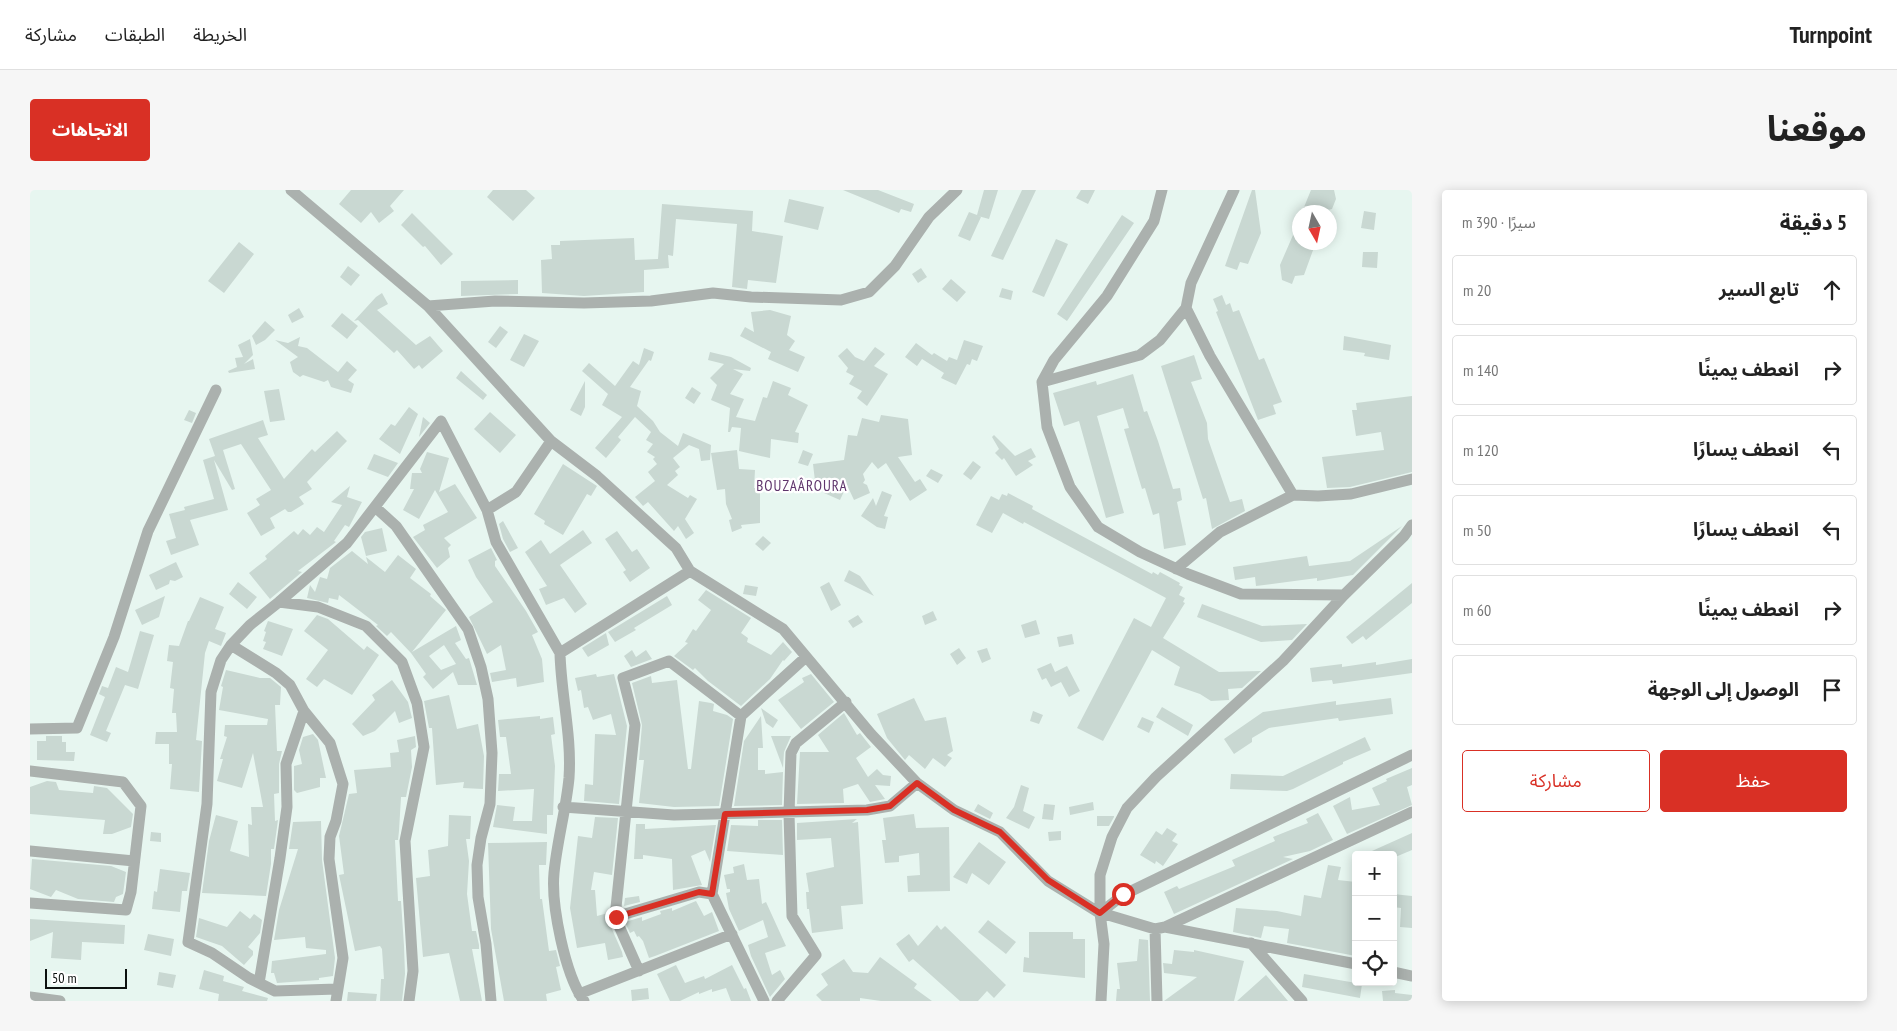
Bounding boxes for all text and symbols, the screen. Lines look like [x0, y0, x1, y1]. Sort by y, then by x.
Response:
text: Turnpoint [1790, 19, 1872, 50]
text: مشاركة [25, 23, 77, 46]
text: الطبقات [105, 23, 165, 46]
text: الخريطة [193, 23, 247, 46]
button: الاتجاهات [30, 99, 150, 161]
text: موقعنا [1767, 105, 1867, 151]
north arrow [1292, 205, 1337, 250]
text: 5 دقيقة [1780, 209, 1847, 236]
text: سيرًا · 390 m [1462, 212, 1536, 232]
icon: ahead [1818, 276, 1846, 304]
text: تابع السير [1719, 277, 1799, 301]
text: 20 m [1463, 280, 1491, 300]
icon: right [1818, 356, 1846, 384]
text: انعطف يمينًا [1698, 357, 1799, 381]
text: 140 m [1463, 360, 1498, 380]
icon: left [1818, 436, 1846, 464]
text: انعطف يسارًا [1693, 437, 1799, 461]
text: 120 m [1463, 440, 1498, 460]
district label: BOUZAÂROURA [756, 476, 848, 495]
icon: left [1818, 516, 1846, 544]
text: انعطف يسارًا [1693, 517, 1799, 541]
text: 50 m [1463, 520, 1491, 540]
icon: right [1818, 596, 1846, 624]
text: انعطف يمينًا [1698, 597, 1799, 621]
text: 60 m [1463, 600, 1491, 620]
icon: arrive [1818, 676, 1846, 704]
text: الوصول إلى الوجهة [1648, 677, 1799, 701]
button: مشاركة [1462, 750, 1650, 812]
button: حفظ [1660, 750, 1847, 812]
map controls [1352, 851, 1397, 986]
button: + [1352, 851, 1397, 896]
route start [1112, 883, 1135, 906]
button: − [1352, 896, 1397, 941]
route end [605, 906, 628, 929]
button: locate [1352, 941, 1397, 986]
scale bar [45, 966, 128, 989]
text: 50 m [52, 969, 77, 987]

